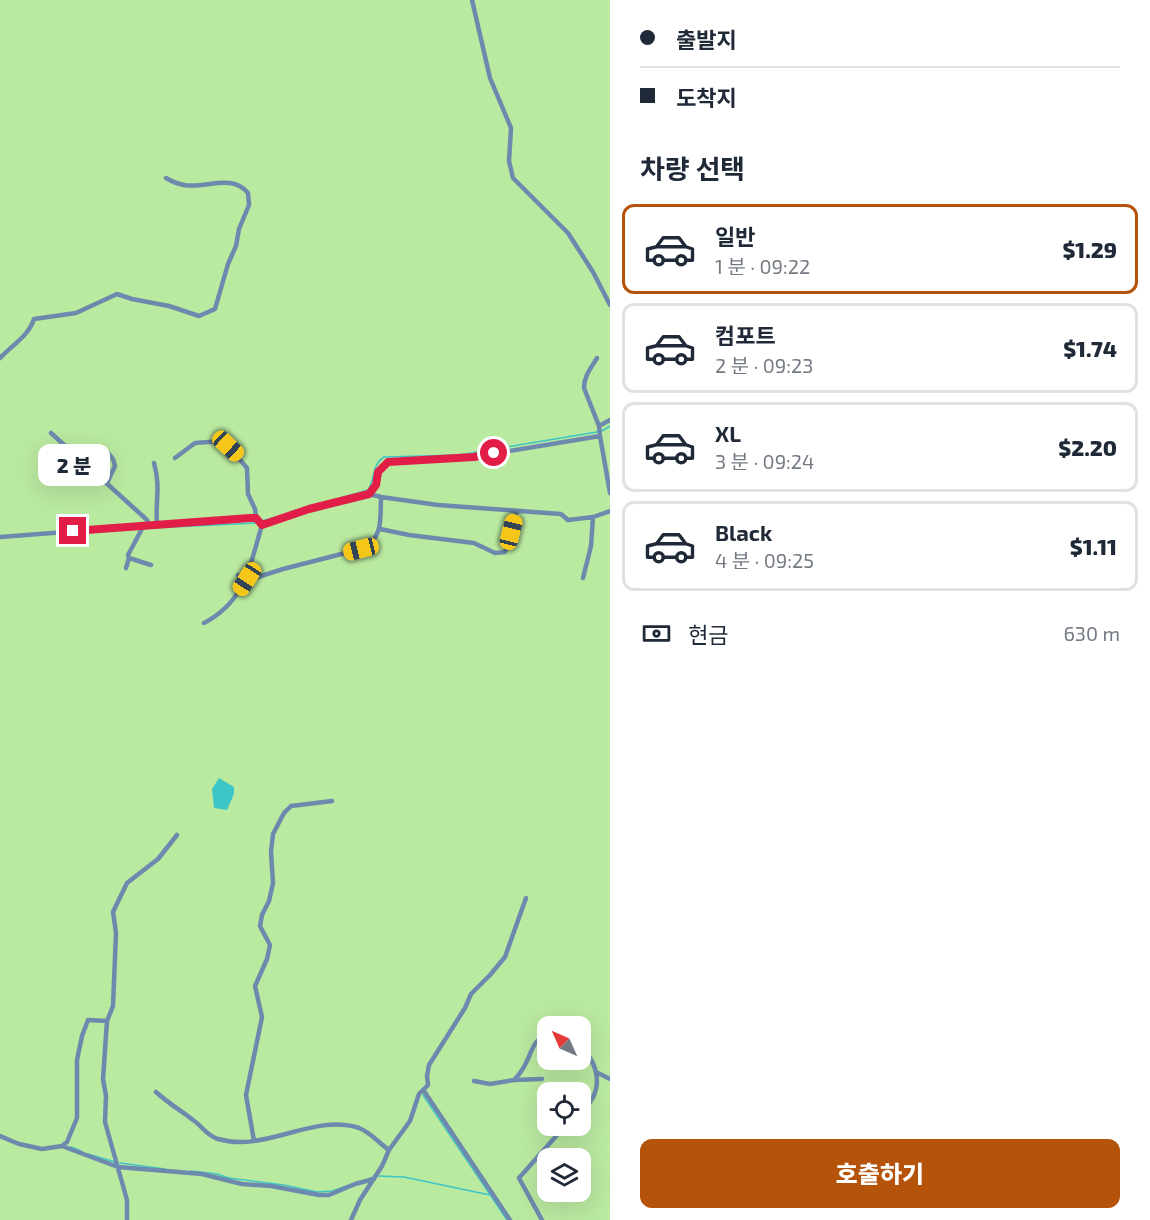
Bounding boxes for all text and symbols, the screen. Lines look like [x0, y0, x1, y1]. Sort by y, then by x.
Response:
text: 출발지 [676, 26, 737, 52]
text: 도착지 [676, 84, 737, 110]
text: 차량 선택 [640, 152, 745, 184]
icon: car [643, 222, 697, 276]
text: 일반 [715, 223, 755, 249]
text: $1.29 [1062, 236, 1117, 262]
text: 1 분 · 09:22 [715, 254, 810, 278]
icon: car [643, 321, 697, 375]
text: 컴포트 [715, 322, 776, 348]
text: $1.74 [1063, 335, 1117, 361]
text: 2 분 · 09:23 [715, 353, 813, 377]
icon: car [643, 420, 697, 474]
text: XL [715, 420, 741, 446]
car [209, 427, 247, 465]
text: $2.20 [1058, 434, 1117, 460]
route start [480, 439, 507, 466]
callout: 2 분 [37, 444, 109, 486]
text: 3 분 · 09:24 [715, 449, 814, 473]
text: 2 분 [57, 453, 91, 477]
car [498, 512, 524, 552]
route end [59, 517, 86, 544]
icon: car [643, 519, 697, 573]
text: Black [715, 519, 772, 545]
text: $1.11 [1070, 533, 1117, 559]
car [341, 536, 381, 562]
text: 4 분 · 09:25 [715, 548, 814, 572]
car [230, 559, 264, 599]
icon: cash [640, 617, 673, 650]
text: 현금 [688, 621, 728, 647]
text: 630 m [1063, 621, 1120, 645]
north arrow [537, 1016, 591, 1070]
map controls [537, 1016, 591, 1202]
button: locate [537, 1082, 591, 1136]
button: 호출하기 [640, 1139, 1120, 1208]
button: layers [537, 1148, 591, 1202]

